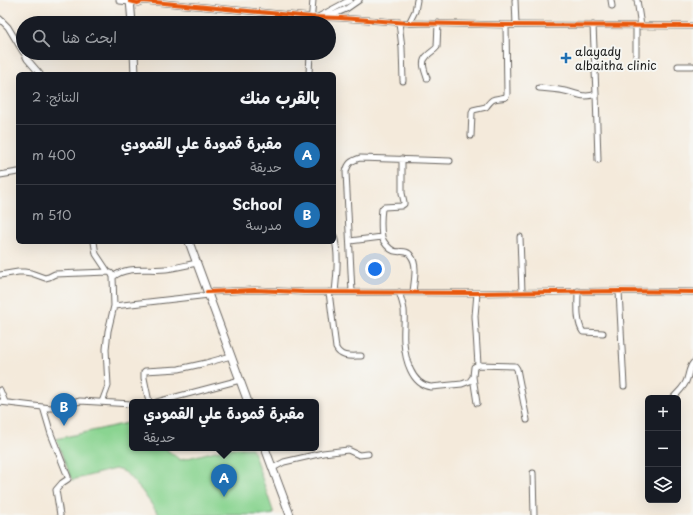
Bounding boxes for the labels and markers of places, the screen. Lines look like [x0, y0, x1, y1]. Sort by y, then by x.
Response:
place label: alayady albaitha clinic [575, 42, 657, 74]
marker: alayady albaitha clinic [560, 52, 572, 64]
pin: B [51, 393, 77, 426]
pin: A [211, 464, 237, 497]

